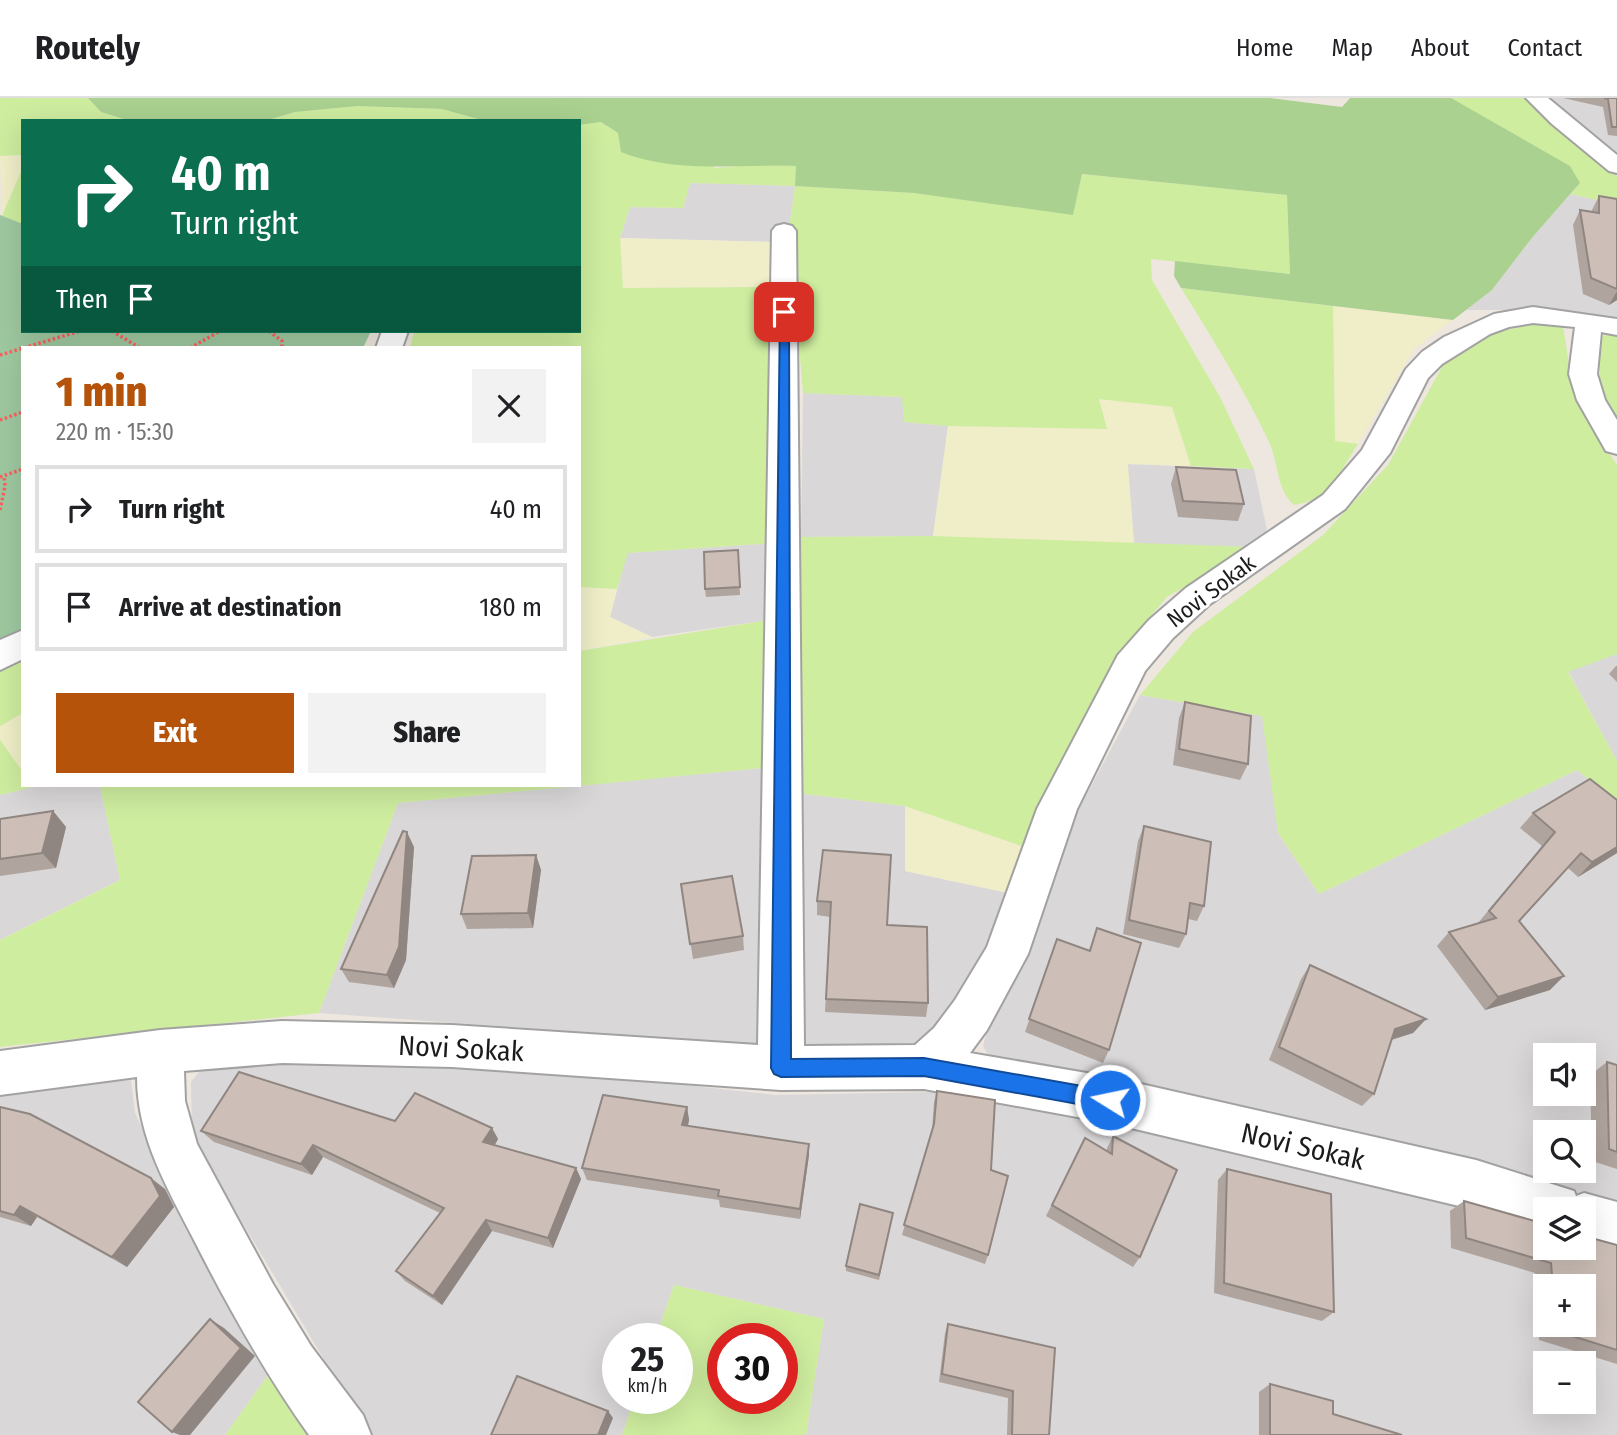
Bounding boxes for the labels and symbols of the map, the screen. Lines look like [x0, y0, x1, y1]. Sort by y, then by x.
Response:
pin [754, 282, 814, 342]
street label: Novi Sokak [1161, 549, 1261, 633]
street label: Novi Sokak [397, 1029, 526, 1068]
position arrow [1073, 1063, 1147, 1137]
street label: Novi Sokak [1238, 1116, 1369, 1177]
speed limit sign: 30 [707, 1323, 798, 1414]

